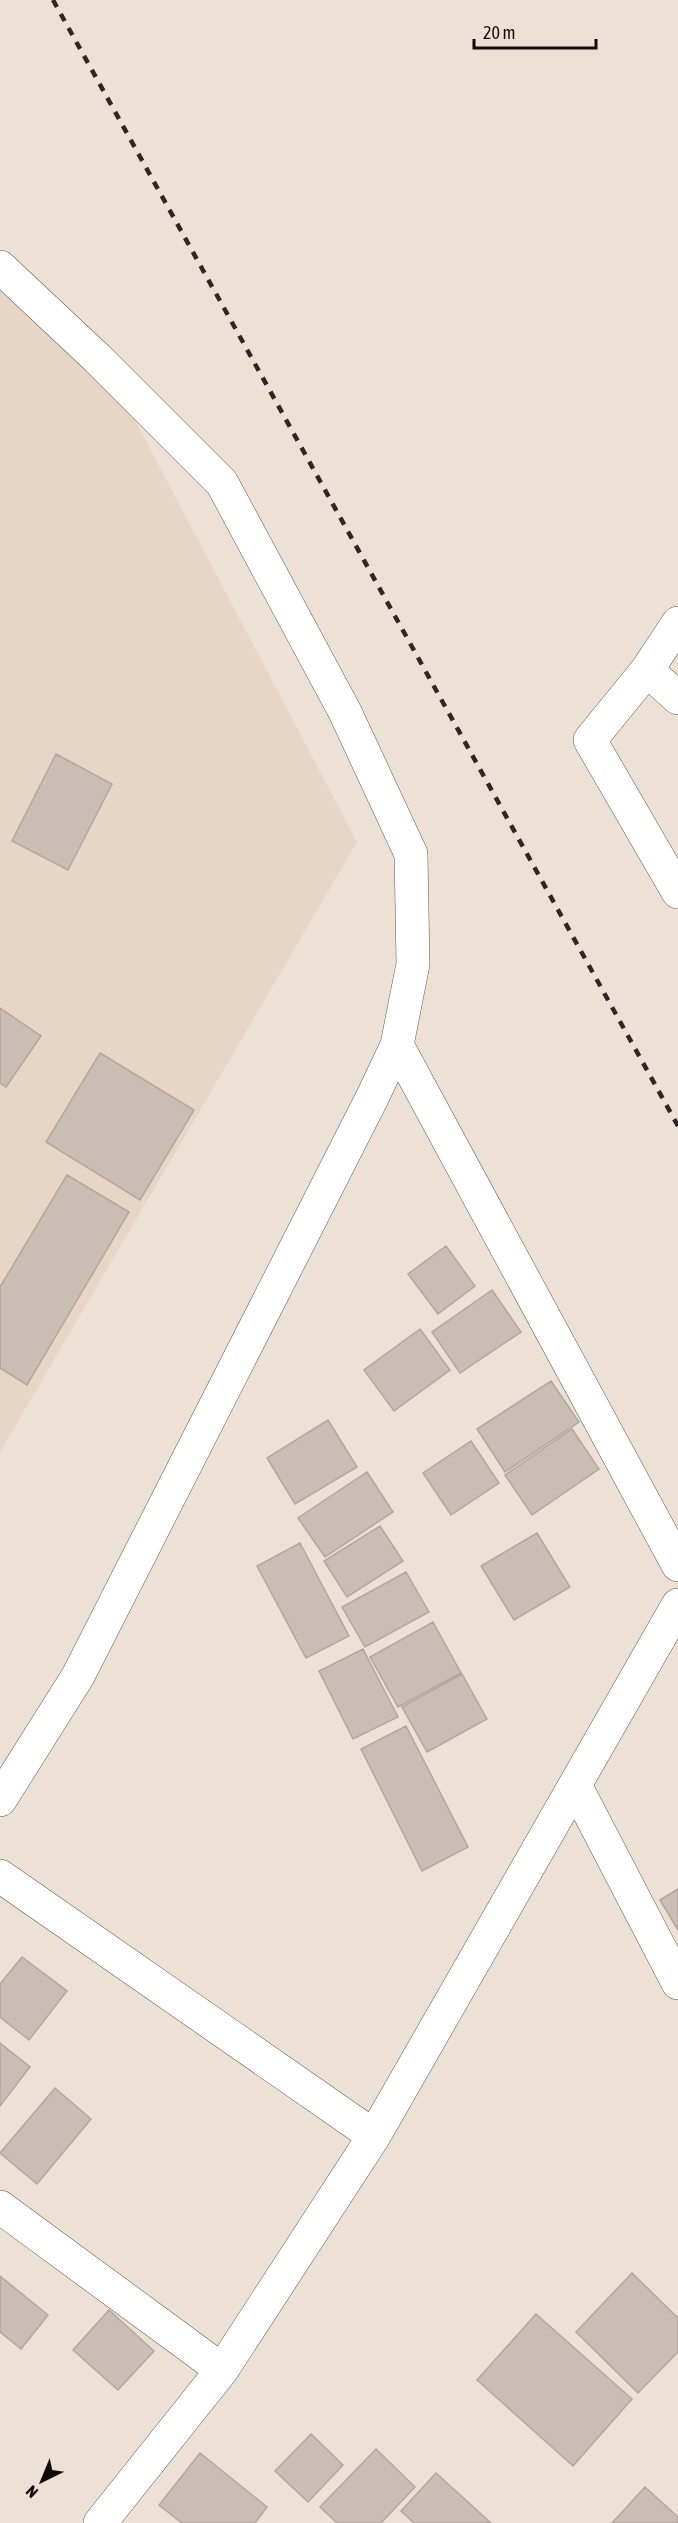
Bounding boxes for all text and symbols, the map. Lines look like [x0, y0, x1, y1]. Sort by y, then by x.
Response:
scale bar [474, 12, 596, 50]
text: 20 m [483, 22, 515, 43]
north arrow [12, 2451, 72, 2511]
text: N [22, 2482, 41, 2502]

